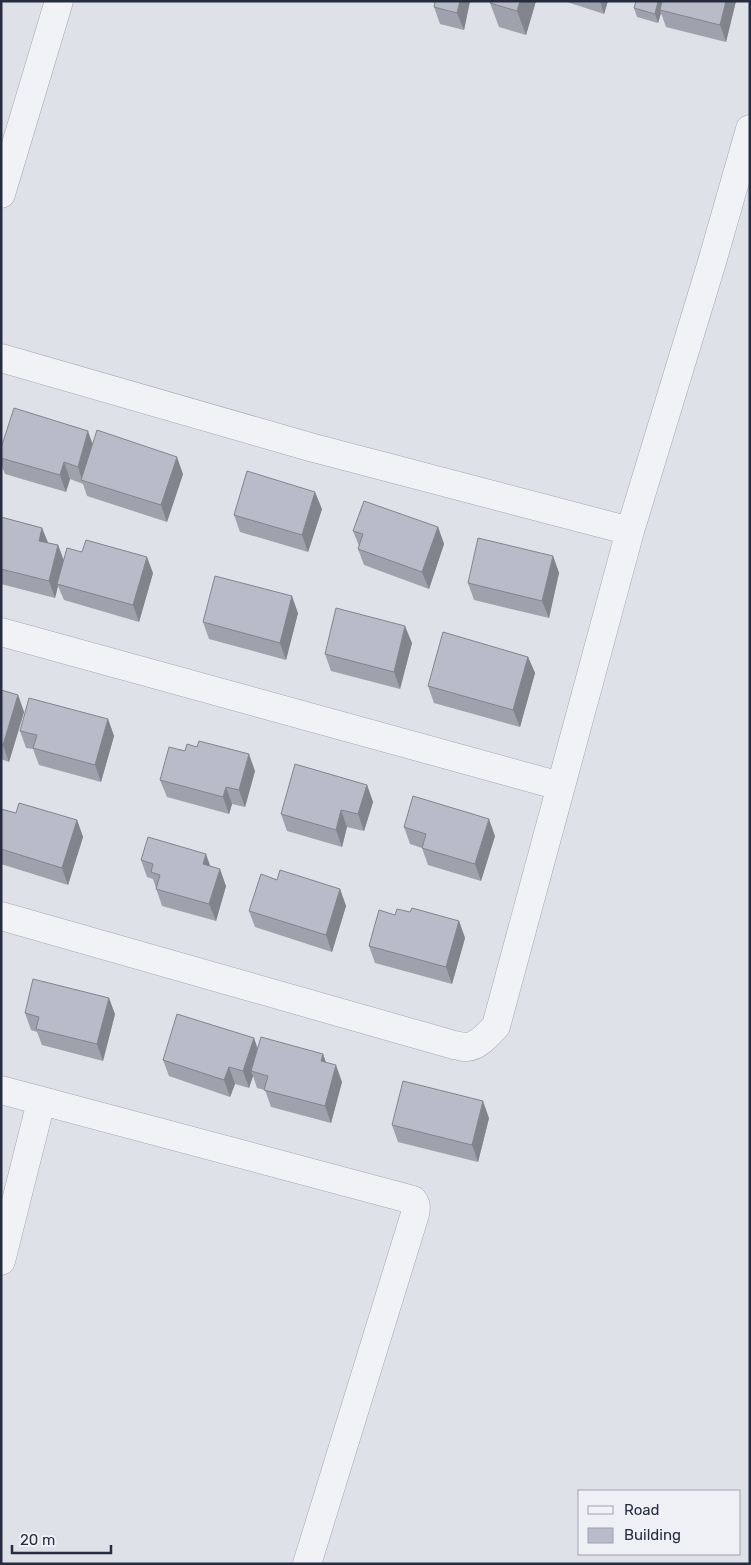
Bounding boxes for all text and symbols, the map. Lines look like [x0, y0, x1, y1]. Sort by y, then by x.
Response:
legend [578, 1490, 741, 1555]
text: Road [624, 1501, 660, 1519]
scale bar [12, 1522, 111, 1554]
text: Building [624, 1526, 681, 1544]
text: 20 m [20, 1531, 55, 1549]

